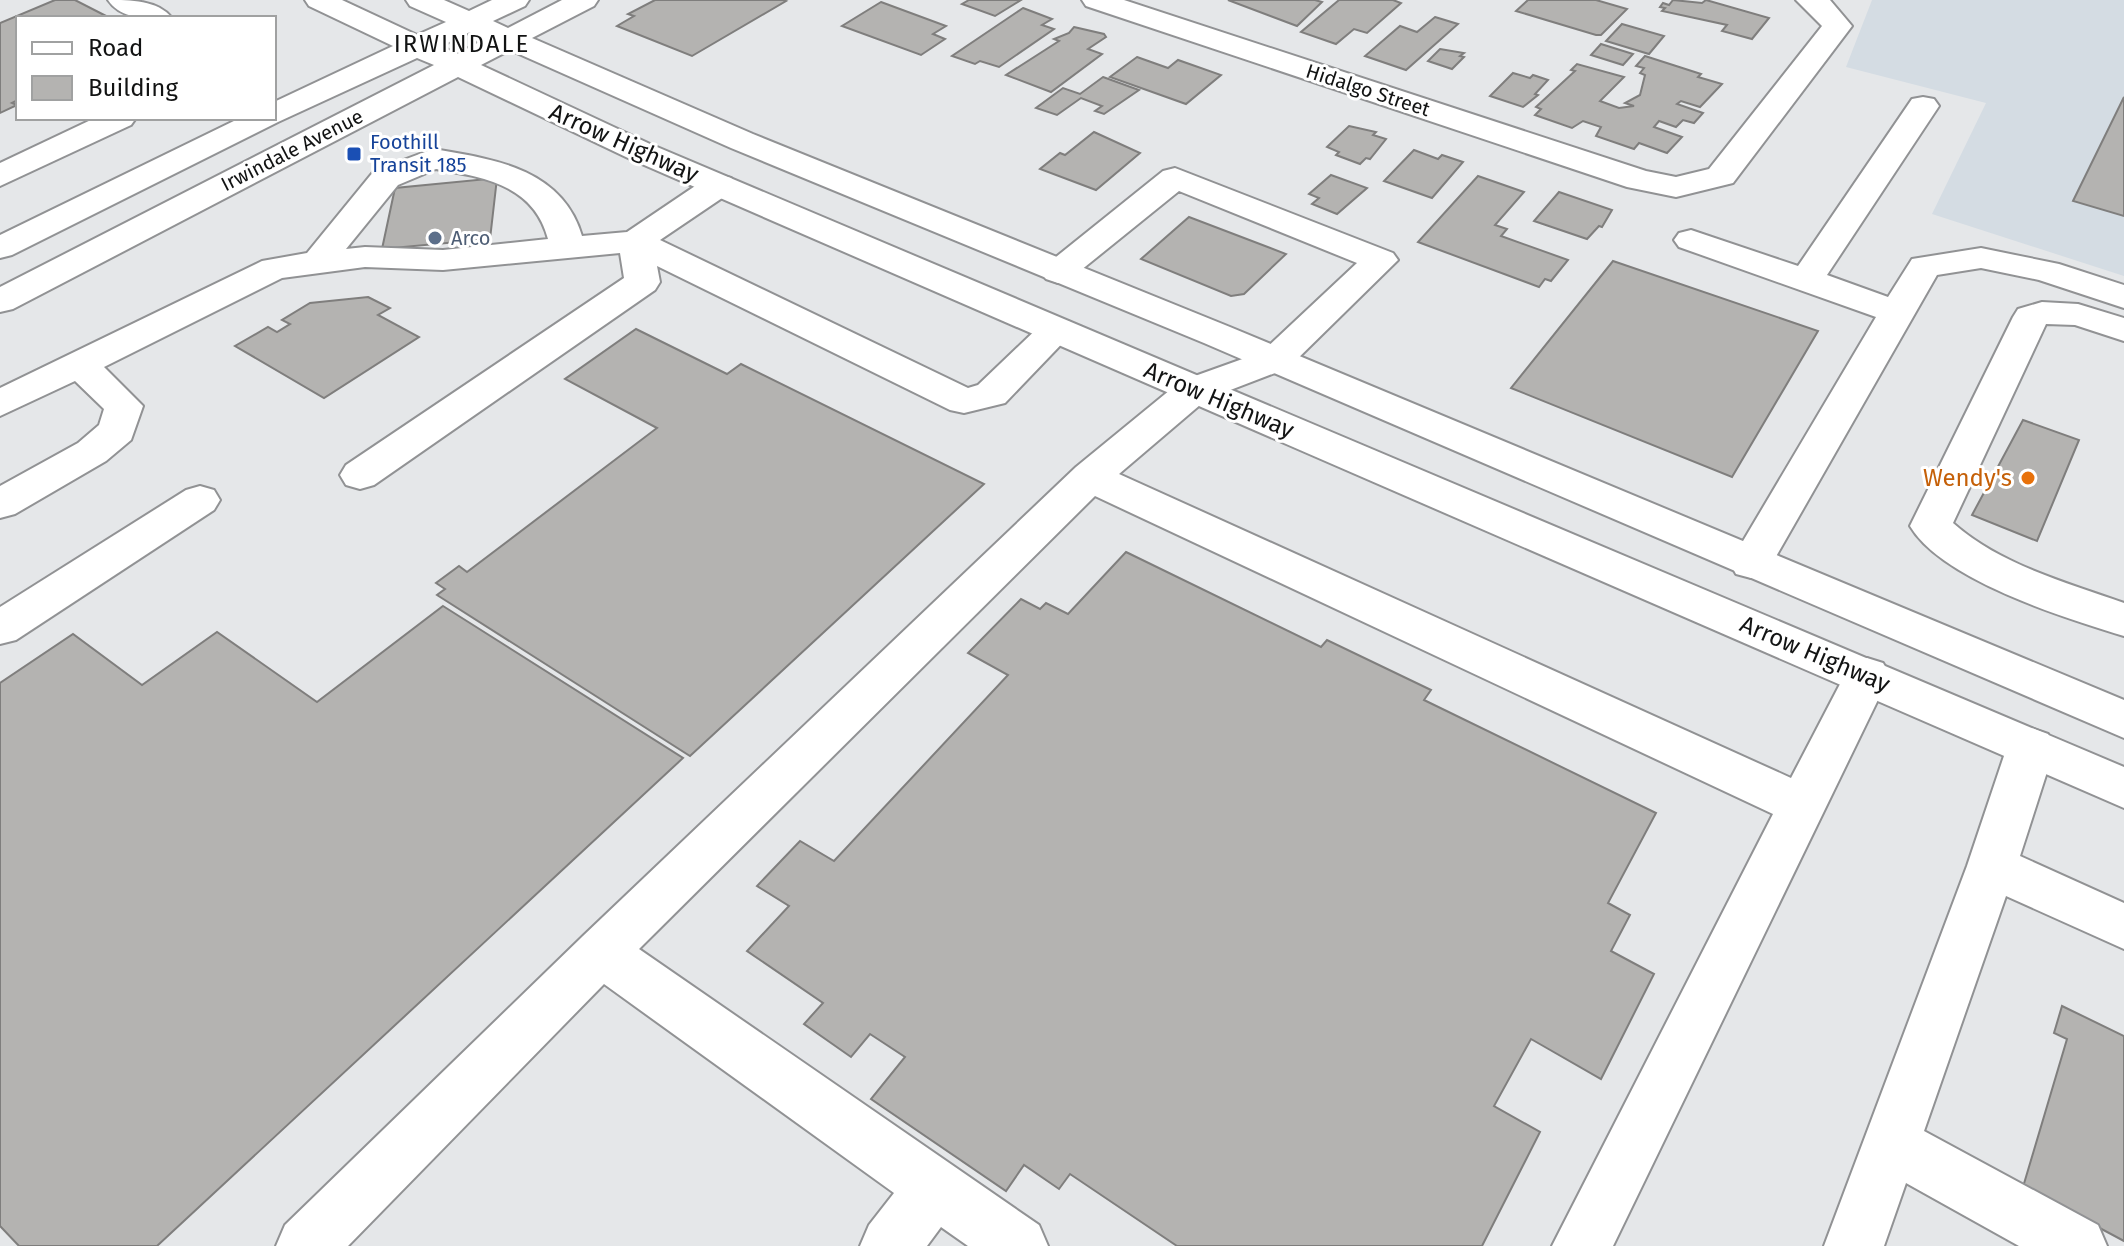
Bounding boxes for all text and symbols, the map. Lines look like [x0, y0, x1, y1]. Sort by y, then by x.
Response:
legend [16, 16, 276, 120]
district label: IRWINDALE [394, 30, 530, 58]
text: Road [88, 34, 143, 62]
street label: Hidalgo Street [1303, 59, 1434, 122]
text: Building [88, 74, 178, 102]
street label: Arrow Highway [545, 98, 703, 188]
street label: Irwindale Avenue [217, 104, 367, 196]
place label: Foothill Transit 185 [370, 130, 467, 177]
marker: Foothill Transit 185 [345, 145, 363, 163]
place label: Arco [451, 226, 490, 250]
marker: Arco [426, 229, 444, 247]
street label: Arrow Highway [1140, 356, 1298, 444]
place label: Wendy's [1923, 464, 2012, 492]
marker: Wendy's [2019, 469, 2037, 487]
street label: Arrow Highway [1736, 610, 1894, 698]

